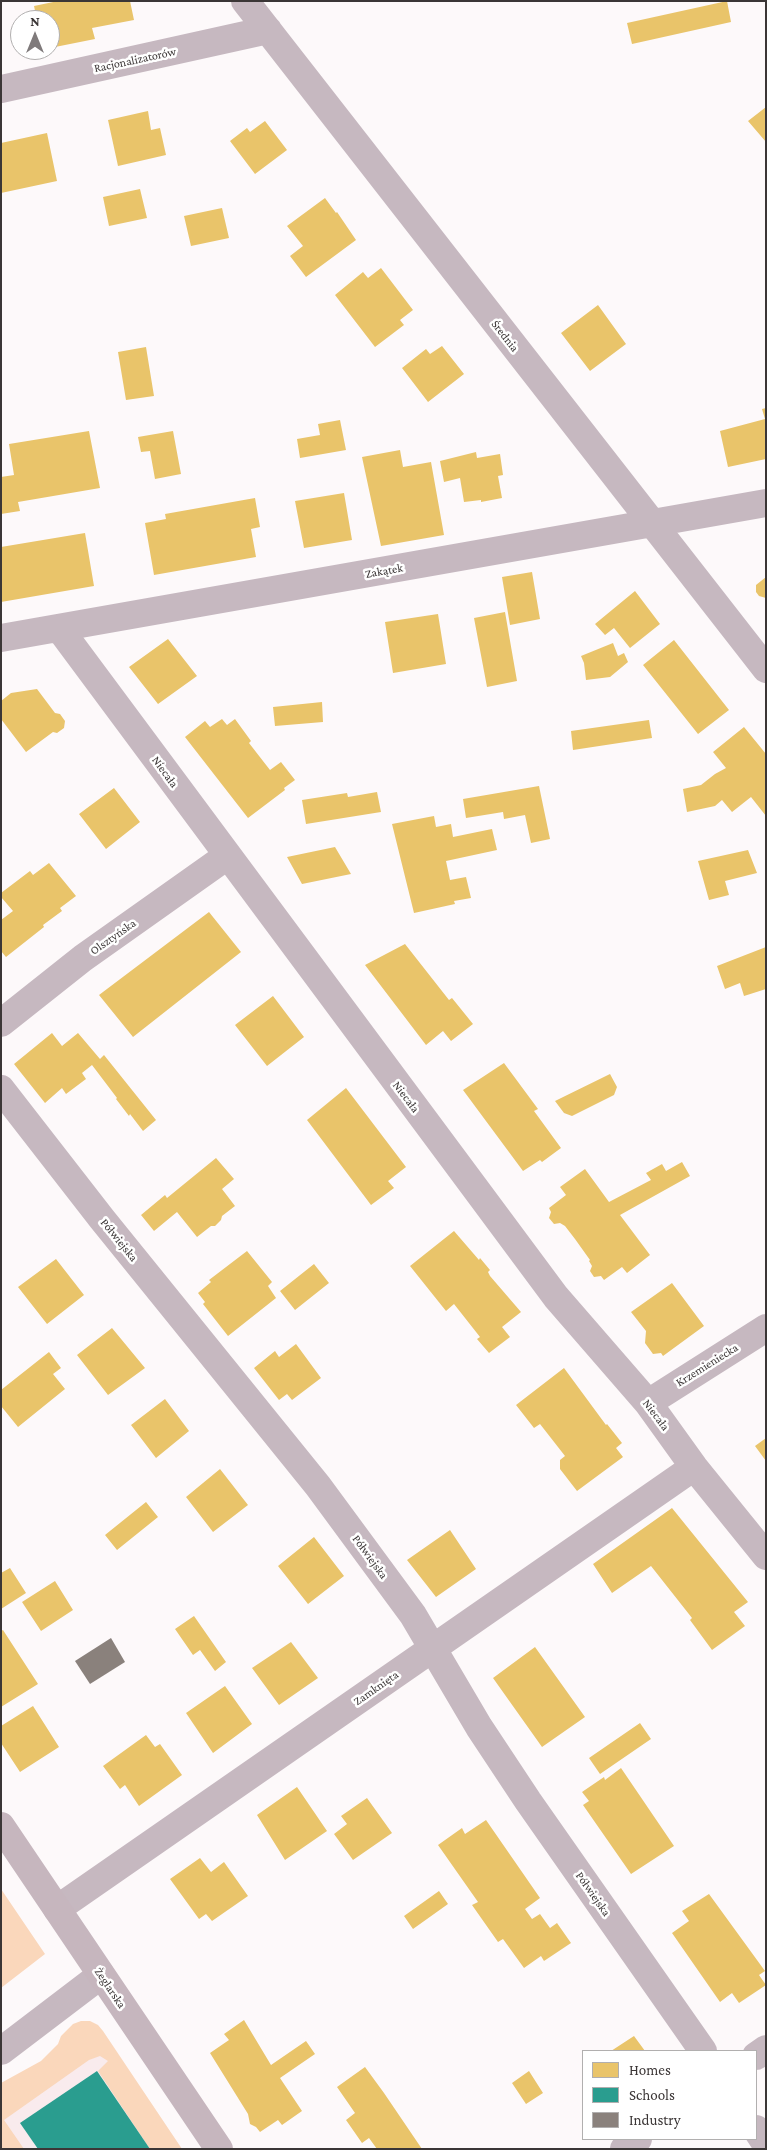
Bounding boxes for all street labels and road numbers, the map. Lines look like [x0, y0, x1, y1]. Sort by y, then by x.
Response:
street label: Racjonalizatorów [93, 44, 177, 76]
street label: Średnia [488, 317, 522, 355]
street label: Zakątek [364, 561, 404, 581]
street label: Niecała [149, 753, 181, 791]
street label: Olsztyńska [87, 916, 139, 958]
street label: Niecała [390, 1078, 422, 1116]
street label: Półwiejska [97, 1216, 141, 1264]
street label: Krzemieniecka [673, 1340, 741, 1390]
street label: Niecała [640, 1396, 672, 1434]
street label: Półwiejska [349, 1532, 391, 1582]
street label: Zamknięta [351, 1667, 401, 1709]
street label: Półwiejska [572, 1869, 614, 1919]
street label: Żeglarska [91, 1965, 129, 2011]

